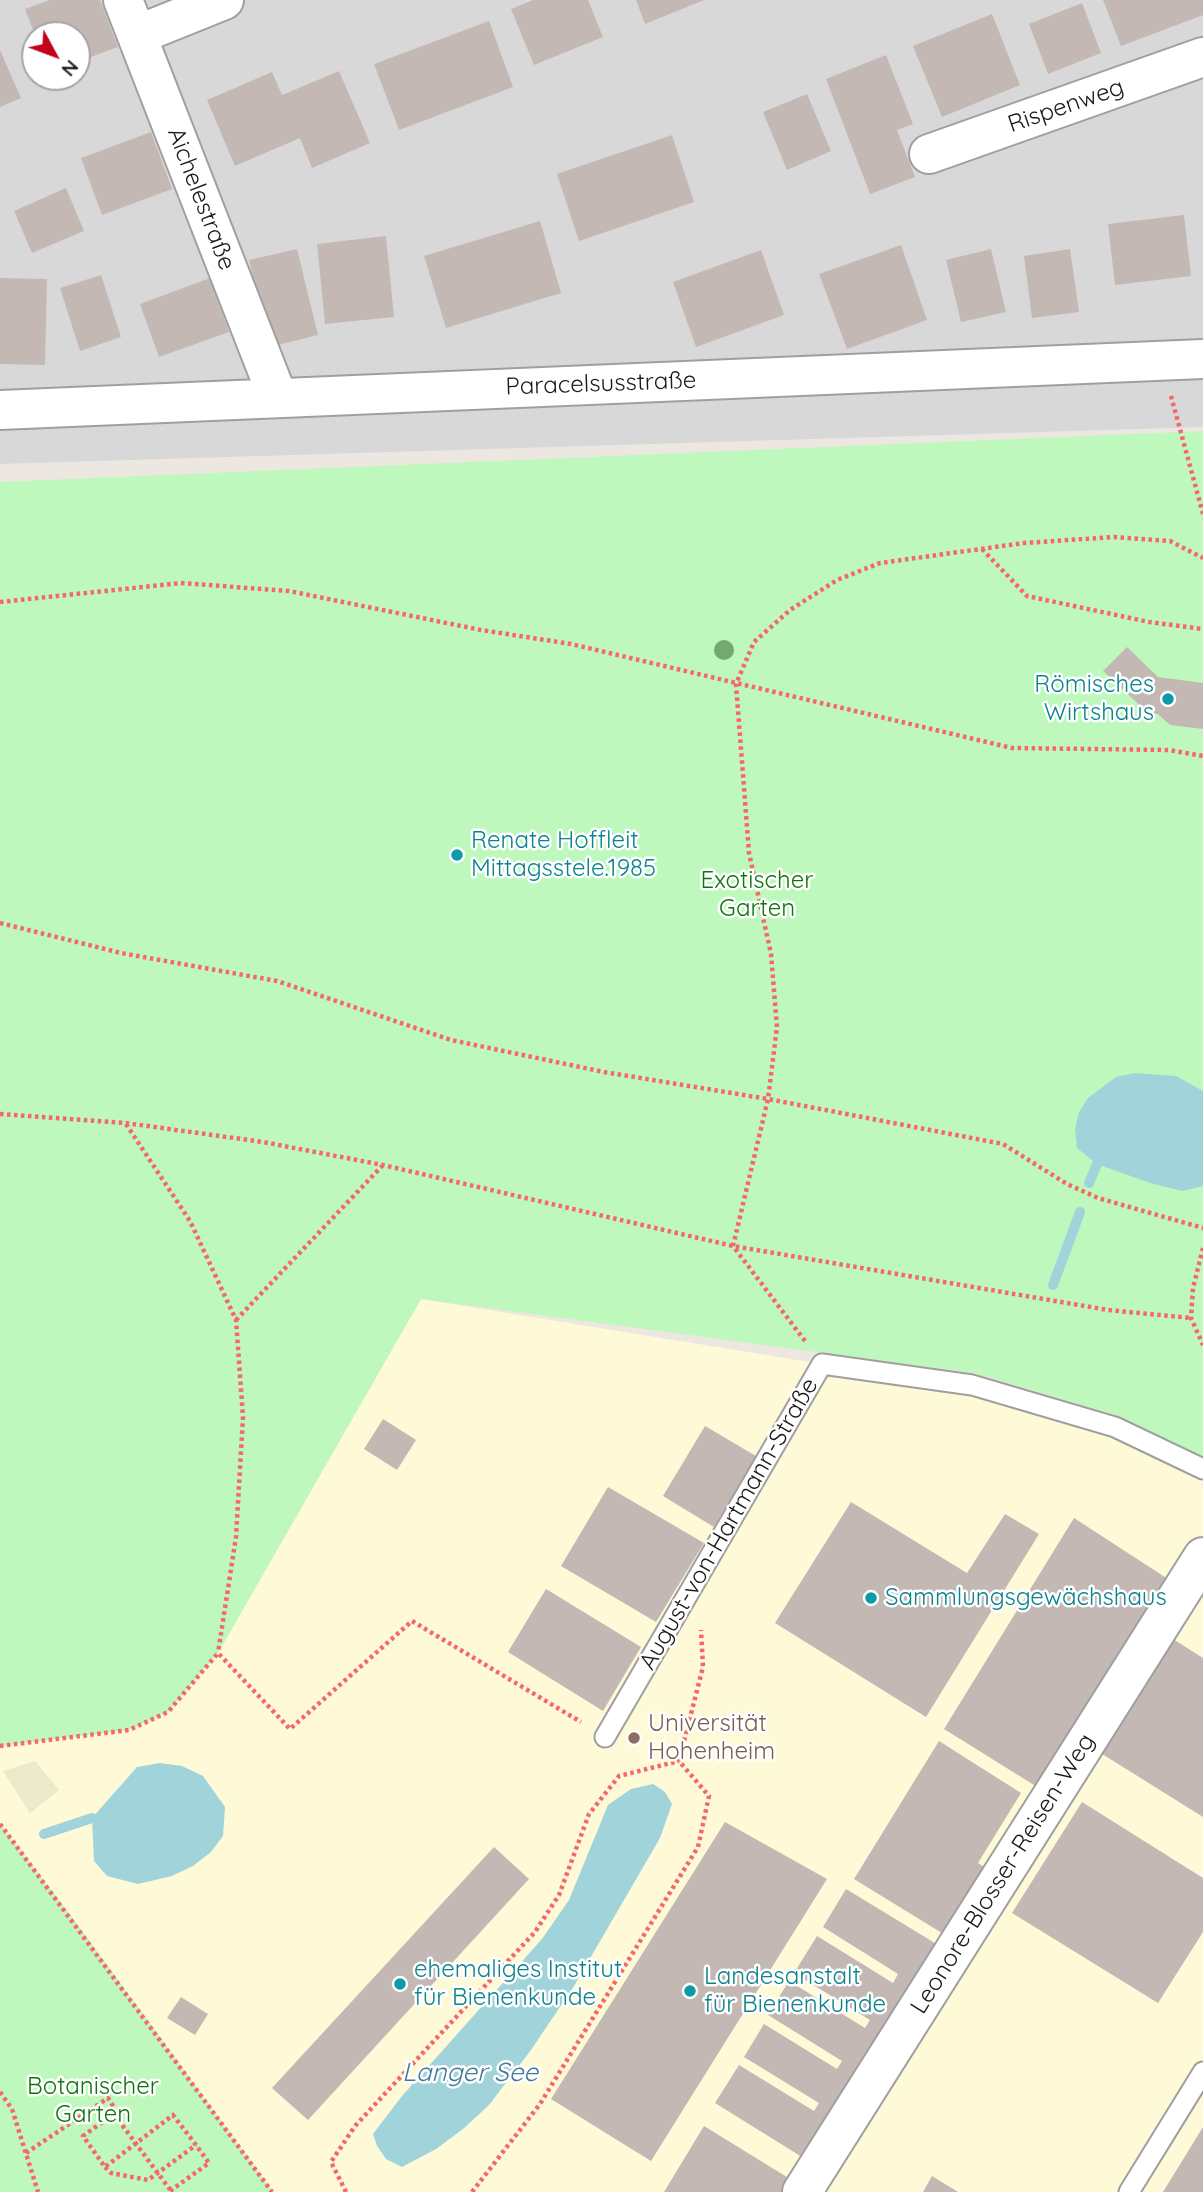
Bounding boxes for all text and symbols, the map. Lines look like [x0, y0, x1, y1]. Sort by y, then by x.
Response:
north arrow [21, 21, 91, 91]
text: N [57, 55, 84, 82]
street label: Rispenweg [1004, 73, 1128, 139]
street label: Aichelestraße [161, 124, 241, 274]
street label: Paracelsusstraße [505, 366, 697, 402]
place label: Römisches Wirtshaus [1034, 671, 1154, 727]
marker: Römisches Wirtshaus [1160, 691, 1176, 707]
place label: Renate Hoffleit Mittagsstele.1985 [471, 827, 656, 883]
marker: Renate Hoffleit Mittagsstele.1985 [449, 847, 465, 863]
park label: Exotischer Garten [701, 867, 813, 923]
street label: August-von-Hartmann-Straße [633, 1373, 825, 1675]
place label: Sammlungsgewächshaus [885, 1584, 1167, 1612]
marker: Sammlungsgewächshaus [863, 1590, 879, 1606]
place label: Universität Hohenheim [648, 1710, 775, 1766]
street label: Leonore-Blosser-Reisen-Weg [905, 1729, 1101, 2019]
marker: Universität Hohenheim [626, 1730, 642, 1746]
place label: ehemaliges Institut für Bienenkunde [414, 1956, 622, 2012]
place label: Landesanstalt für Bienenkunde [704, 1963, 886, 2019]
marker: ehemaliges Institut für Bienenkunde [392, 1976, 408, 1992]
marker: Landesanstalt für Bienenkunde [682, 1983, 698, 1999]
water label: Langer See [402, 2057, 538, 2089]
park label: Botanischer Garten [27, 2073, 159, 2129]

